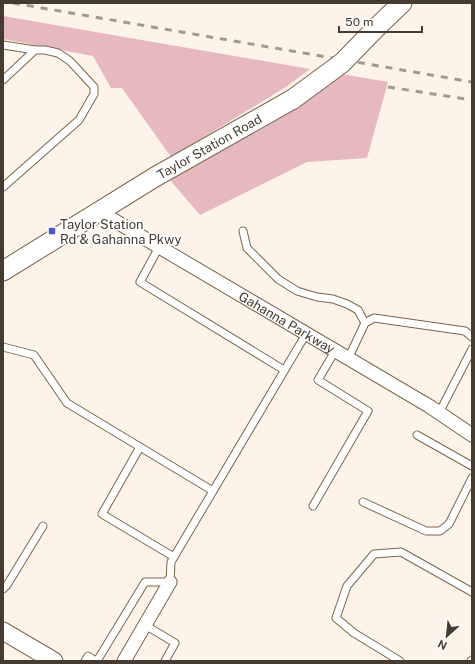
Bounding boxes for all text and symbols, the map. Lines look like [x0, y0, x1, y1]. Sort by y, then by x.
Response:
scale bar [339, 8, 422, 34]
text: 50 m [345, 15, 373, 29]
street label: Taylor Station Road [154, 111, 264, 182]
place label: Taylor Station Rd & Gahanna Pkwy [60, 217, 182, 247]
marker: Taylor Station Rd & Gahanna Pkwy [47, 226, 57, 236]
street label: Gahanna Parkway [236, 288, 338, 356]
north arrow [427, 616, 467, 656]
text: N [436, 638, 449, 652]

